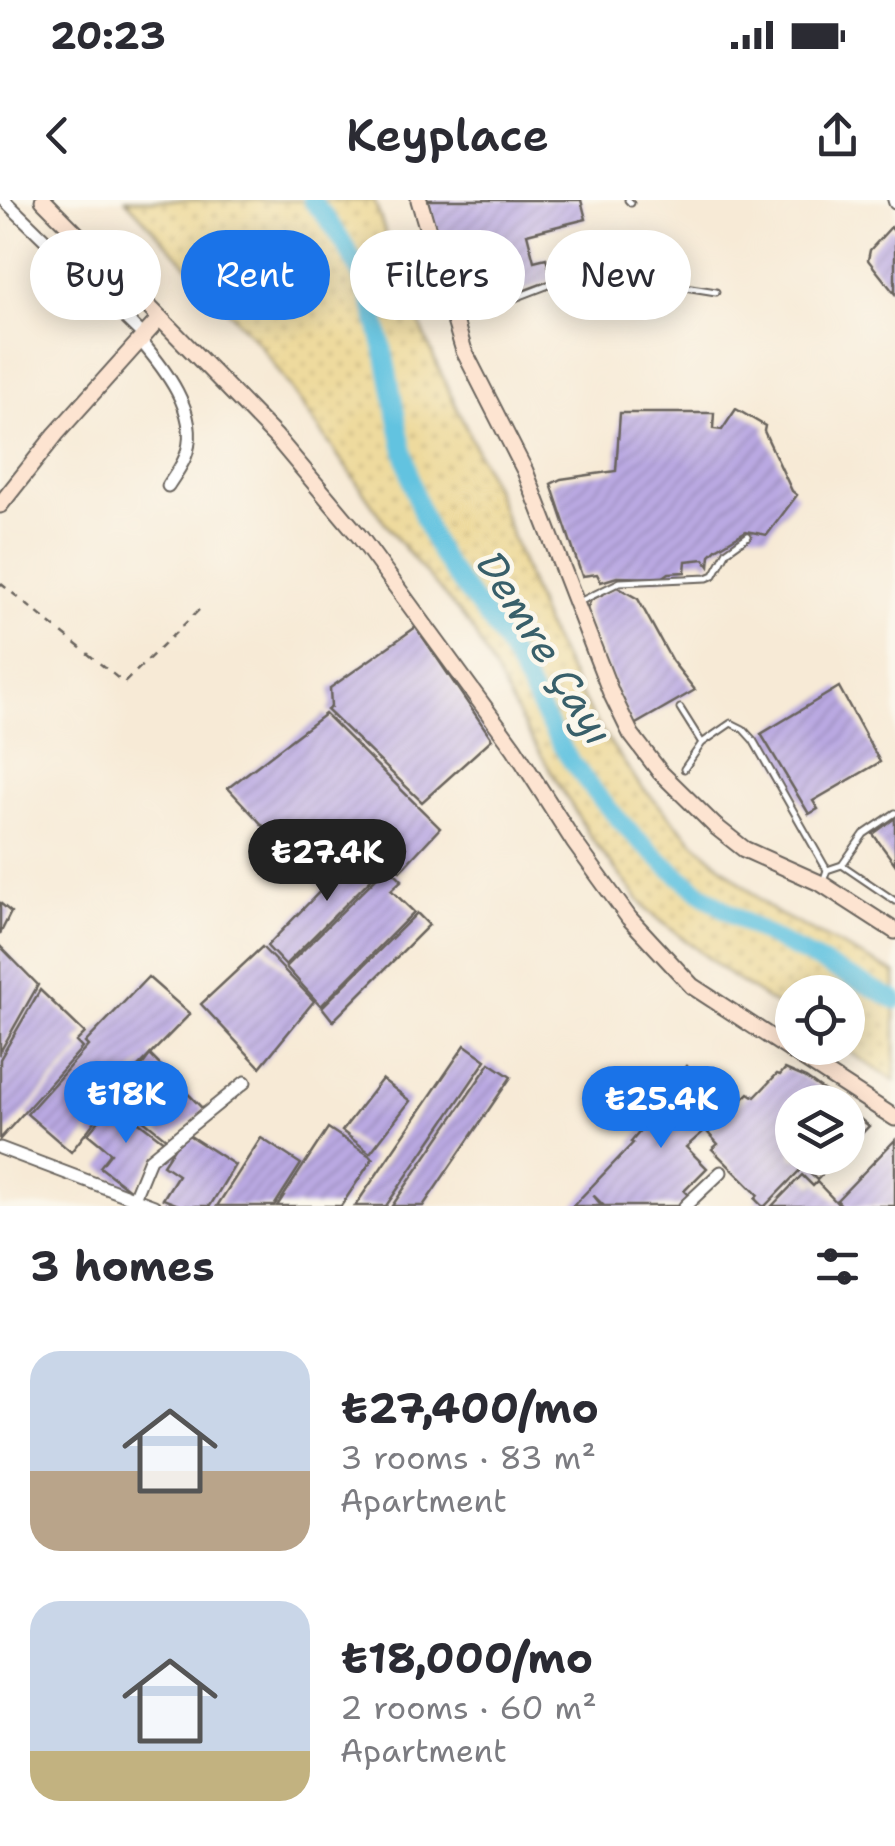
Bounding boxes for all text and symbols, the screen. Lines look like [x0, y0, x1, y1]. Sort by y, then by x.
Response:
text: 20:23 [50, 10, 166, 61]
text: Keyplace [346, 105, 549, 165]
icon: back [30, 108, 85, 163]
icon: share [810, 108, 865, 163]
chip: Buy [30, 230, 161, 320]
chip: Rent [181, 230, 330, 320]
chip: Filters [350, 230, 525, 320]
chip: New [545, 230, 691, 320]
water label: Demre Çayı [464, 541, 626, 755]
pin: ₺27.4K [246, 819, 408, 904]
text: ₺27.4K [270, 830, 384, 873]
map controls [775, 975, 865, 1175]
button: locate [775, 975, 865, 1065]
pin: ₺18K [67, 1061, 185, 1146]
pin: ₺25.4K [580, 1066, 742, 1151]
text: ₺18K [86, 1072, 166, 1115]
text: ₺25.4K [604, 1077, 718, 1120]
button: layers [775, 1085, 865, 1175]
text: 3 homes [30, 1238, 215, 1294]
icon: filters [810, 1239, 865, 1294]
text: ₺27,400/mo [340, 1380, 599, 1436]
icon: home [110, 1391, 230, 1511]
text: 3 rooms · 83 m² [340, 1436, 596, 1479]
text: Apartment [340, 1479, 507, 1522]
text: ₺18,000/mo [340, 1630, 593, 1686]
icon: home [110, 1641, 230, 1761]
text: 2 rooms · 60 m² [340, 1686, 597, 1729]
text: Apartment [340, 1729, 507, 1772]

